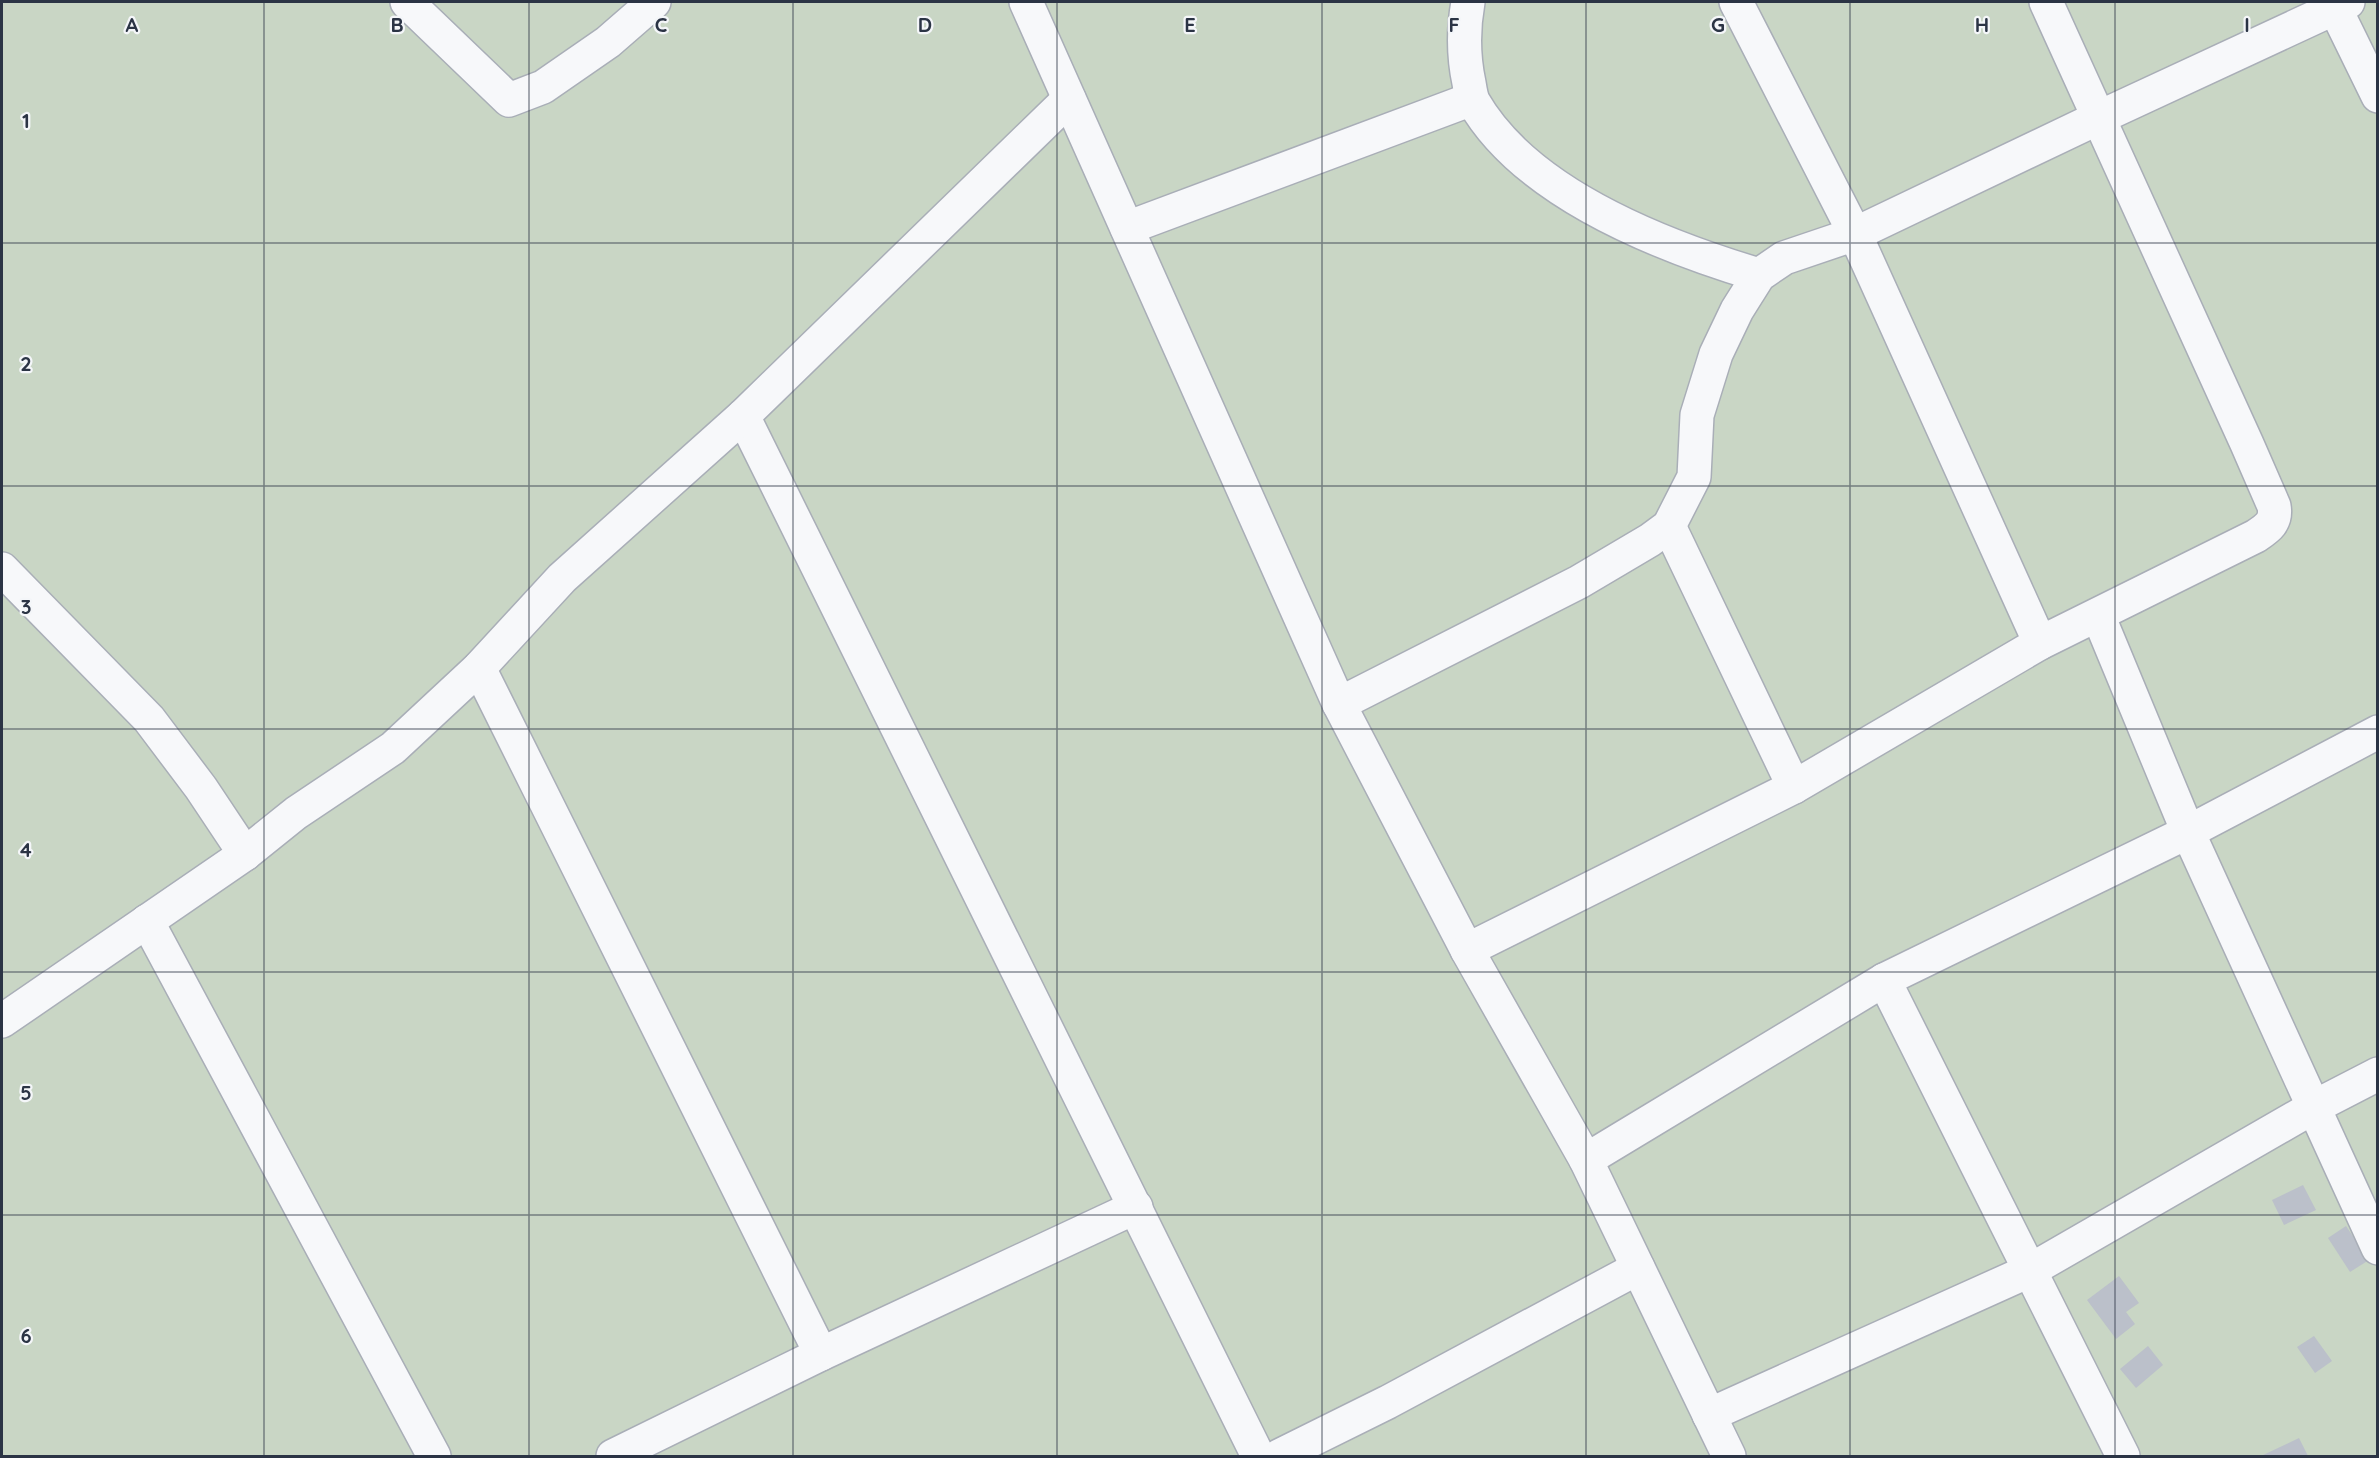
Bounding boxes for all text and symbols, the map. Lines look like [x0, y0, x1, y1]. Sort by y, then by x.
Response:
text: A [126, 12, 139, 37]
text: B [390, 12, 404, 37]
text: C [655, 12, 668, 37]
text: D [918, 12, 932, 37]
text: E [1184, 12, 1196, 37]
text: F [1448, 12, 1460, 37]
text: G [1711, 12, 1725, 37]
text: H [1975, 12, 1989, 37]
text: I [2244, 12, 2250, 37]
text: 1 [22, 108, 30, 133]
text: 2 [20, 351, 32, 376]
text: 3 [21, 594, 31, 619]
text: 4 [20, 837, 32, 862]
text: 5 [20, 1080, 32, 1105]
text: 6 [20, 1323, 32, 1348]

